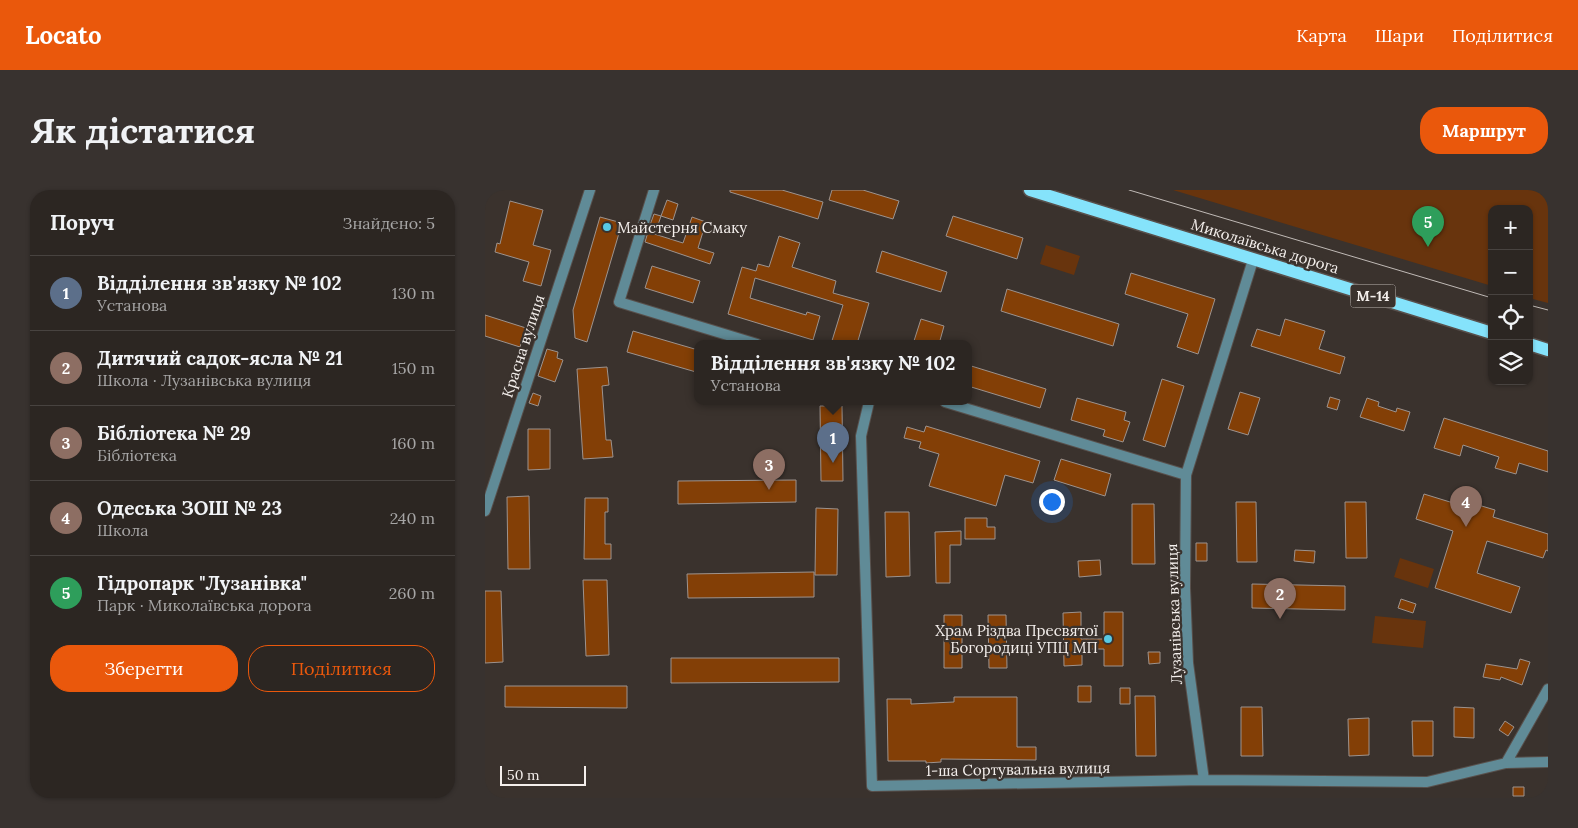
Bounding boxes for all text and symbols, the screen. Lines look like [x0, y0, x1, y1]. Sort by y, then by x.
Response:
text: Locato [25, 20, 102, 51]
text: Карта [1296, 24, 1347, 47]
text: Шари [1375, 24, 1424, 47]
text: Поділитися [1452, 24, 1553, 47]
button: Маршрут [1420, 107, 1548, 154]
text: Як дістатися [30, 108, 255, 153]
map controls [1488, 205, 1533, 385]
button: + [1488, 205, 1533, 250]
pin: 5 [1412, 206, 1444, 247]
text: Поруч [50, 209, 115, 236]
text: Знайдено: 5 [343, 213, 435, 233]
street label: Миколаївська дорога [1189, 214, 1341, 278]
place label: Майстерня Смаку [617, 218, 747, 237]
marker: Майстерня Смаку [601, 221, 613, 233]
button: − [1488, 250, 1533, 295]
text: Відділення зв'язку № 102 [97, 271, 342, 295]
text: 1 [63, 283, 69, 303]
text: 130 m [392, 283, 435, 303]
road number: М-14 [1351, 284, 1395, 308]
street label: Красна вулиця [497, 292, 549, 400]
text: Установа [97, 295, 167, 315]
button: locate [1488, 295, 1533, 340]
popup [694, 340, 972, 405]
button: layers [1488, 340, 1533, 385]
text: Дитячий садок-ясла № 21 [97, 346, 343, 370]
text: Відділення зв'язку № 102 [711, 351, 955, 375]
text: 2 [62, 358, 70, 378]
text: 150 m [392, 358, 435, 378]
text: Школа · Лузанівська вулиця [97, 370, 311, 390]
text: Установа [711, 375, 781, 395]
text: Бібліотека № 29 [97, 421, 251, 445]
pin: 1 [817, 422, 849, 463]
text: 3 [62, 433, 70, 453]
text: 160 m [391, 433, 435, 453]
text: Бібліотека [97, 445, 177, 465]
pin: 3 [753, 449, 785, 490]
pin: 4 [1450, 486, 1482, 527]
your location [1039, 489, 1065, 515]
text: Одеська ЗОШ № 23 [97, 496, 282, 520]
text: 4 [62, 508, 70, 528]
text: 240 m [390, 508, 435, 528]
text: Школа [97, 520, 149, 540]
street label: Лузанівська вулиця [1162, 543, 1186, 685]
text: Гідропарк "Лузанівка" [97, 571, 307, 595]
pin: 2 [1264, 578, 1296, 619]
text: 5 [62, 583, 70, 603]
text: 260 m [389, 583, 435, 603]
text: Парк · Миколаївська дорога [97, 595, 312, 615]
place label: Храм Різдва Пресвятої Богородиці УПЦ МП [935, 621, 1099, 657]
marker: Храм Різдва Пресвятої Богородиці УПЦ МП [1102, 633, 1114, 645]
button: Зберегти [50, 645, 238, 692]
button: Поділитися [248, 645, 435, 692]
street label: 1-ша Сортувальна вулиця [925, 758, 1111, 780]
scale bar [500, 763, 586, 786]
text: 50 m [507, 766, 540, 784]

